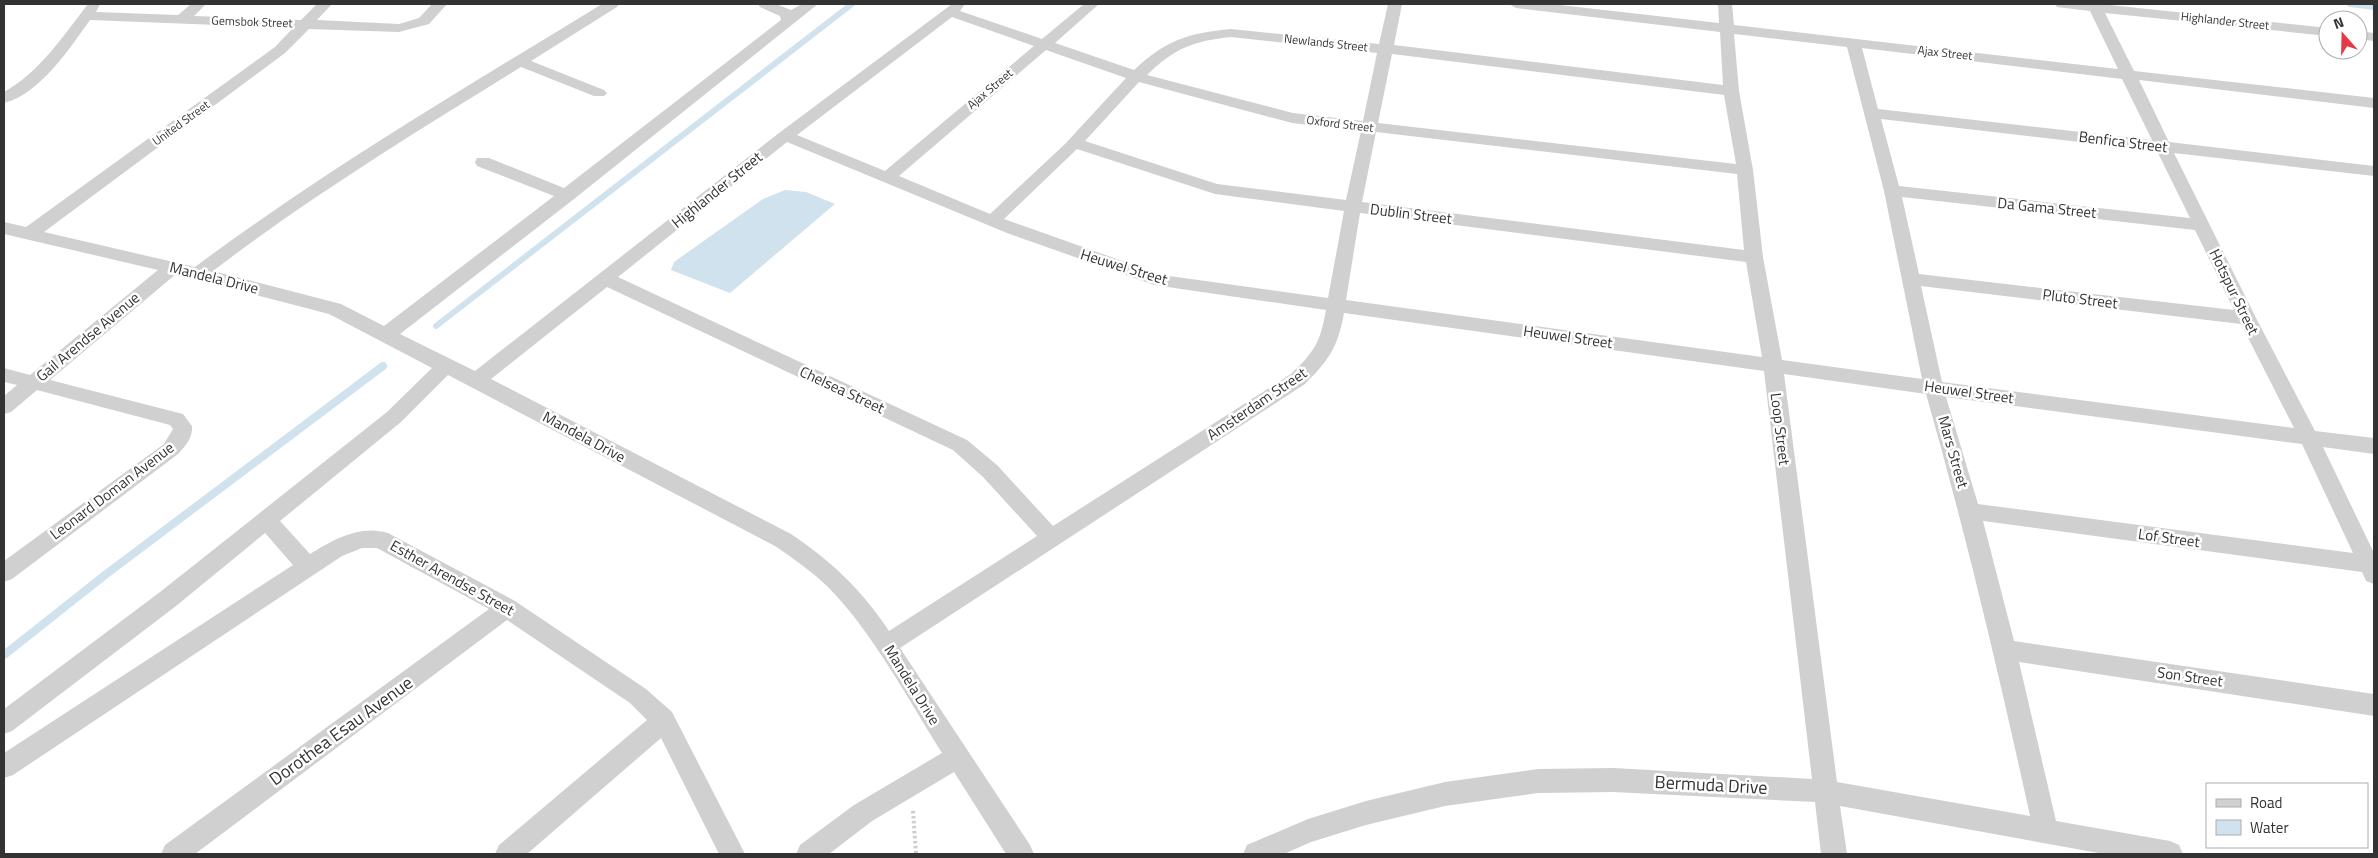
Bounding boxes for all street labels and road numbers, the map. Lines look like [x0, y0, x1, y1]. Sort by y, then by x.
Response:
street label: Highlander Street [2180, 6, 2271, 35]
street label: Gemsbok Street [211, 11, 294, 32]
street label: Newlands Street [1283, 29, 1370, 56]
street label: Ajax Street [1917, 40, 1974, 65]
street label: Ajax Street [963, 63, 1017, 114]
street label: United Street [148, 95, 214, 150]
street label: Oxford Street [1305, 110, 1375, 137]
street label: Benfica Street [2077, 125, 2169, 158]
street label: Highlander Street [666, 145, 768, 233]
street label: Da Gama Street [1996, 191, 2098, 224]
street label: Dublin Street [1369, 197, 1454, 230]
street label: Heuwel Street [1078, 242, 1171, 291]
street label: Hotspur Street [2204, 245, 2266, 339]
street label: Mandela Drive [167, 255, 261, 300]
street label: Pluto Street [2041, 282, 2120, 315]
street label: Gail Arendse Avenue [31, 286, 145, 387]
street label: Heuwel Street [1522, 319, 1615, 354]
street label: Chelsea Street [796, 360, 889, 420]
street label: Amsterdam Street [1202, 361, 1312, 446]
street label: Heuwel Street [1923, 374, 2016, 409]
street label: Loop Street [1765, 391, 1796, 467]
street label: Mandela Drive [539, 405, 630, 468]
street label: Mars Street [1932, 413, 1975, 491]
street label: Leonard Doman Avenue [45, 436, 179, 545]
street label: Lof Street [2137, 522, 2202, 553]
street label: Esther Arendse Street [386, 534, 519, 622]
street label: Mandela Drive [879, 640, 946, 729]
street label: Son Street [2156, 661, 2225, 693]
street label: Dorothea Esau Avenue [263, 669, 418, 792]
street label: Bermuda Drive [1654, 768, 1768, 801]

